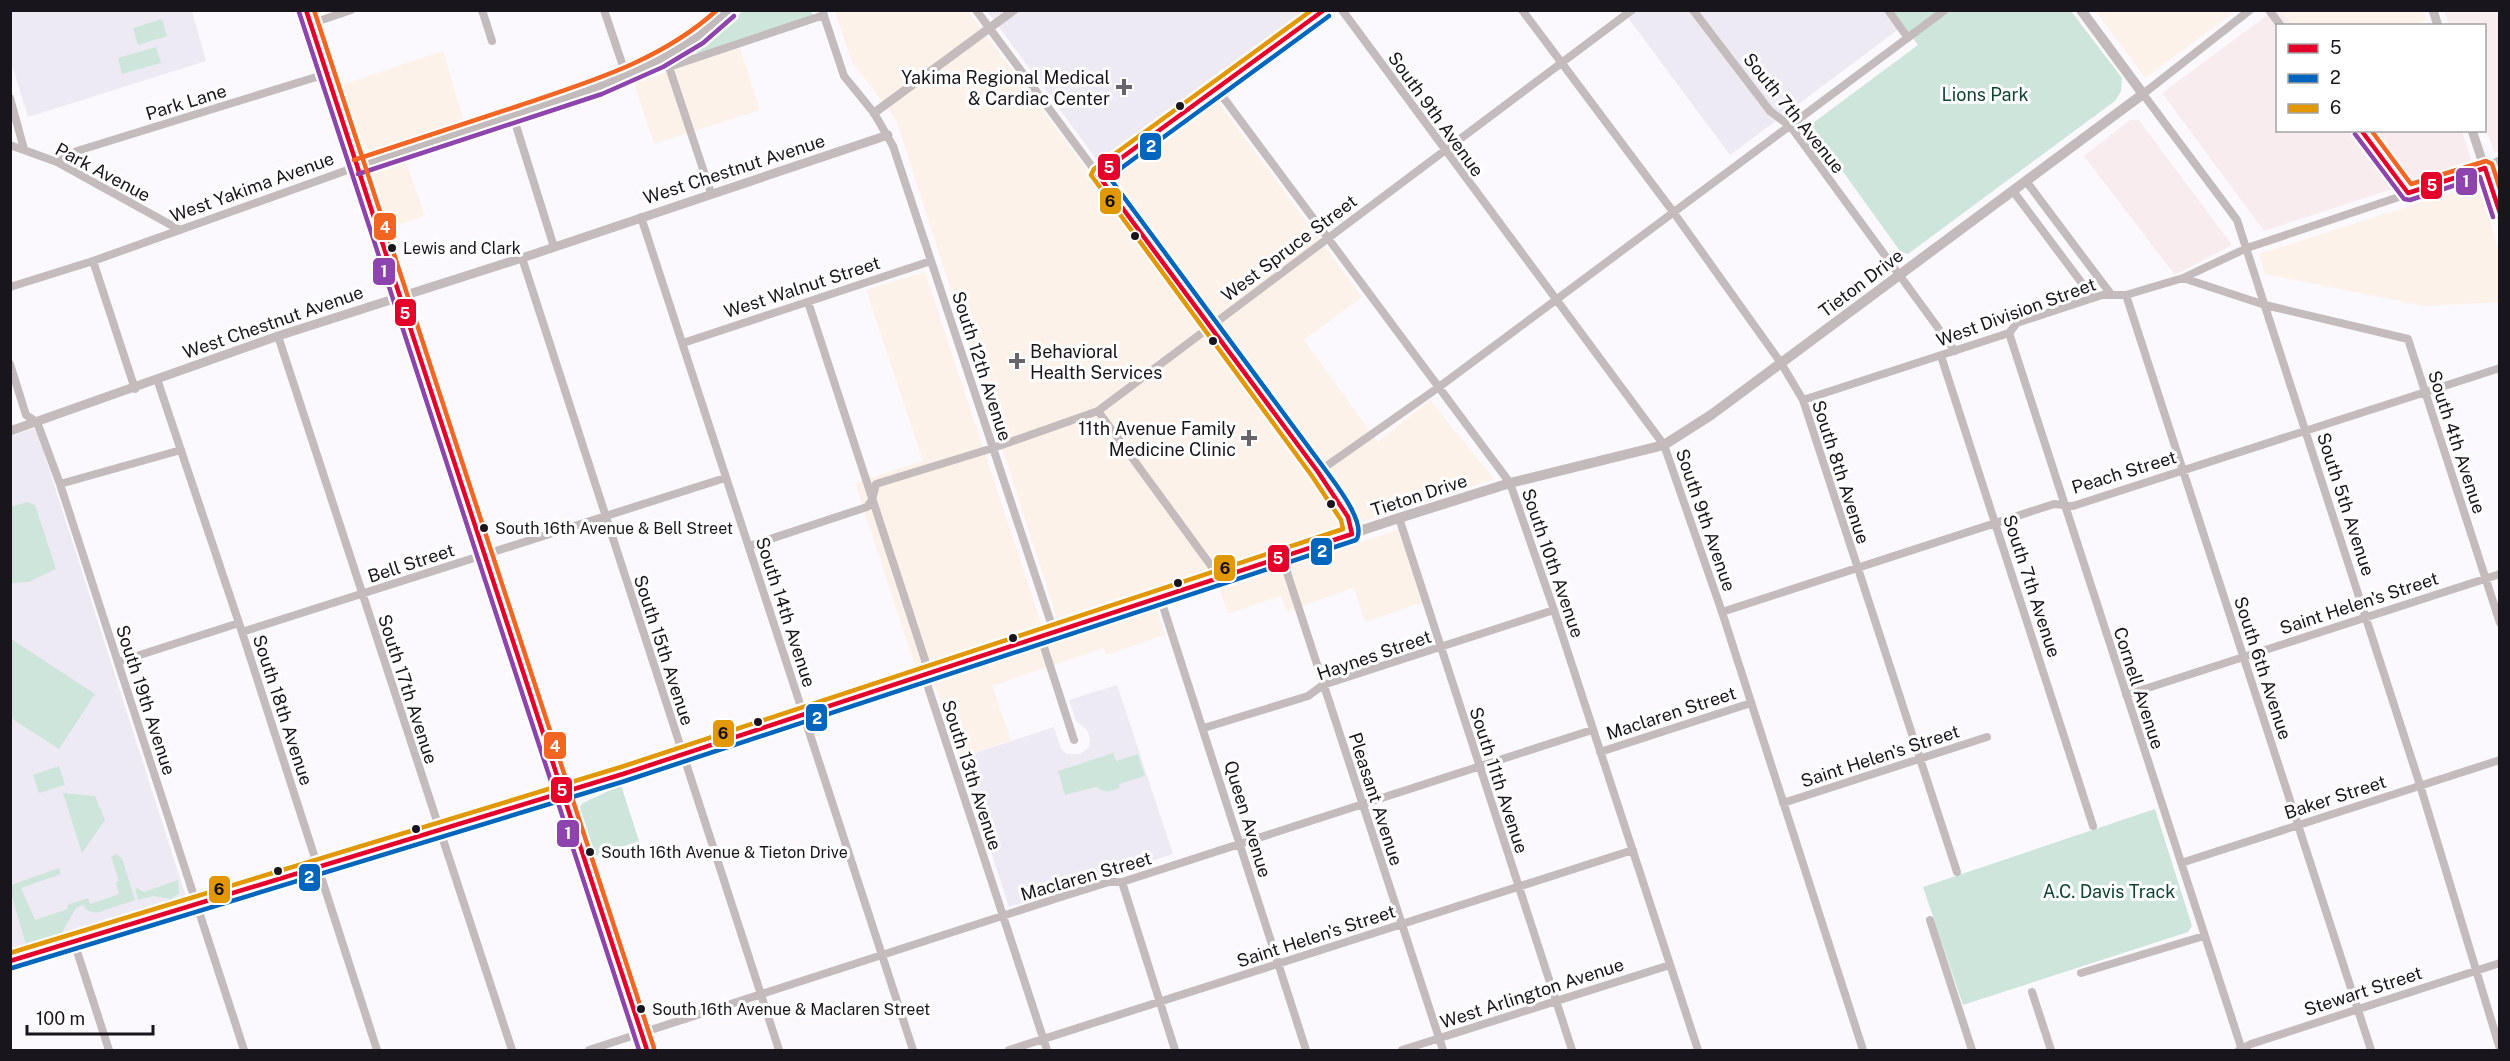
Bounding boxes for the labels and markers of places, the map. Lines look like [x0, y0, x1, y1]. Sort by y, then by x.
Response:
place label: Yakima Regional Medical & Cardiac Center [901, 67, 1110, 109]
marker: Yakima Regional Medical & Cardiac Center [1115, 78, 1133, 96]
unlabelled marker [1174, 100, 1186, 112]
unlabelled marker [1129, 230, 1141, 242]
place label: Lewis and Clark [403, 239, 521, 258]
marker: Lewis and Clark [386, 242, 398, 254]
unlabelled marker [1207, 335, 1219, 347]
place label: Behavioral Health Services [1030, 341, 1162, 383]
marker: Behavioral Health Services [1008, 352, 1026, 370]
place label: 11th Avenue Family Medicine Clinic [1078, 418, 1236, 460]
marker: 11th Avenue Family Medicine Clinic [1240, 429, 1258, 447]
unlabelled marker [1325, 498, 1337, 510]
place label: South 16th Avenue & Bell Street [495, 519, 733, 538]
marker: South 16th Avenue & Bell Street [478, 522, 490, 534]
unlabelled marker [1172, 577, 1184, 589]
unlabelled marker [1007, 632, 1019, 644]
unlabelled marker [752, 716, 764, 728]
unlabelled marker [410, 823, 422, 835]
place label: South 16th Avenue & Tieton Drive [601, 843, 848, 862]
marker: South 16th Avenue & Tieton Drive [584, 846, 596, 858]
unlabelled marker [272, 865, 284, 877]
place label: South 16th Avenue & Maclaren Street [652, 1000, 930, 1019]
marker: South 16th Avenue & Maclaren Street [635, 1003, 647, 1015]

